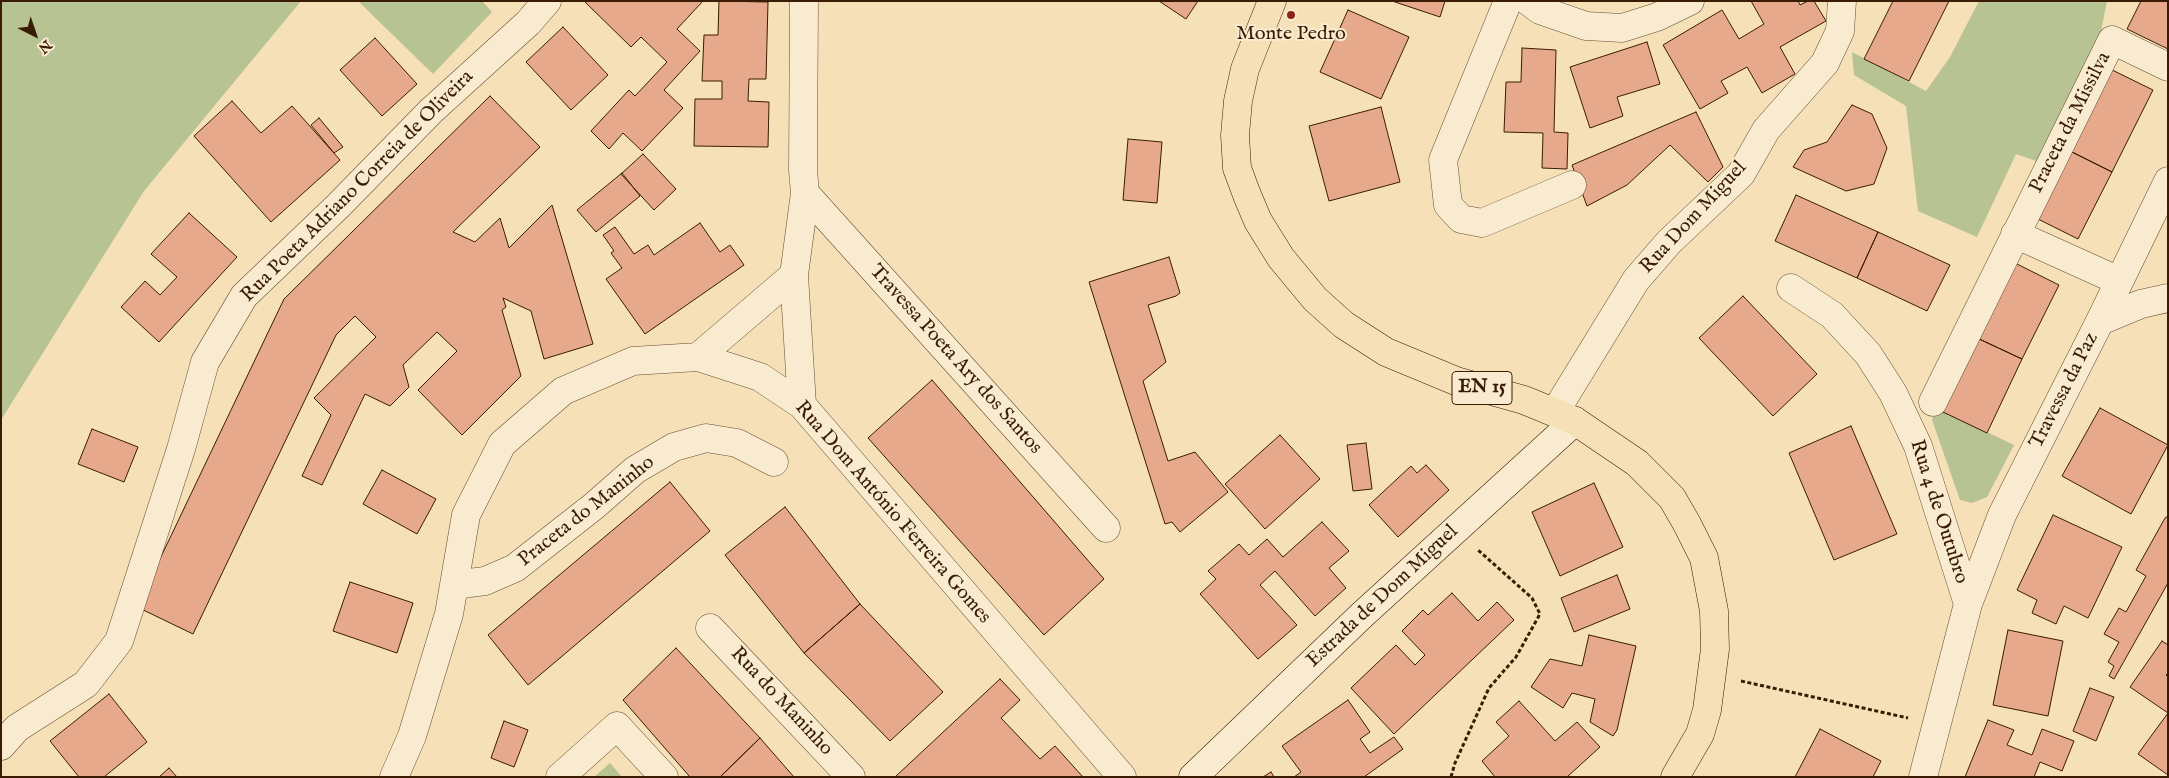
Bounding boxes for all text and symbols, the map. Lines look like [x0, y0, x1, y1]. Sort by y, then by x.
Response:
marker: Monte Pedro [1285, 9, 1297, 21]
north arrow [10, 10, 60, 60]
place label: Monte Pedro [1236, 23, 1346, 47]
text: N [34, 36, 55, 57]
street label: Praceta da Missilva [2025, 48, 2117, 198]
street label: Rua Poeta Adriano Correia de Oliveira [237, 66, 479, 308]
street label: Rua Dom Miguel [1636, 157, 1752, 279]
street label: Travessa Poeta Ary dos Santos [863, 260, 1047, 460]
street label: Travessa da Paz [2026, 329, 2104, 453]
road number: EN 15 [1452, 372, 1512, 404]
street label: Rua Dom António Ferreira Gomes [789, 397, 995, 629]
street label: Rua 4 de Outubro [1903, 437, 1973, 587]
street label: Praceta do Maninho [514, 451, 660, 573]
street label: Estrada de Dom Miguel [1302, 521, 1464, 673]
street label: Rua do Maninho [725, 643, 837, 761]

